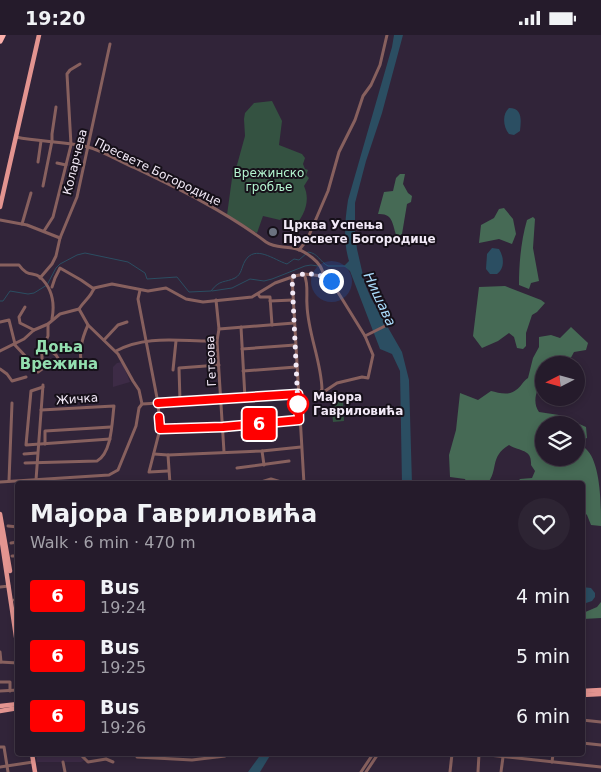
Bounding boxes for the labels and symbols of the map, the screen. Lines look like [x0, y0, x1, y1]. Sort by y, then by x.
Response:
street label: Коларчева [60, 128, 90, 196]
street label: Пресвете Богородице [92, 135, 224, 209]
park label: Врежинско гробље [234, 166, 304, 194]
place label: Црква Успења Пресвете Богородице [283, 218, 436, 246]
marker: Црква Успења Пресвете Богородице [267, 226, 279, 238]
your location [319, 269, 344, 294]
water label: Нишава [361, 269, 399, 329]
street label: Гетеова [203, 335, 219, 387]
district label: Доња Врежина [20, 338, 98, 373]
north arrow [535, 356, 585, 406]
place label: Мајора Гавриловића [313, 390, 403, 418]
street label: Жичка [55, 391, 99, 407]
marker: Мајора Гавриловића [287, 393, 309, 415]
line badge: 6 [243, 408, 275, 440]

